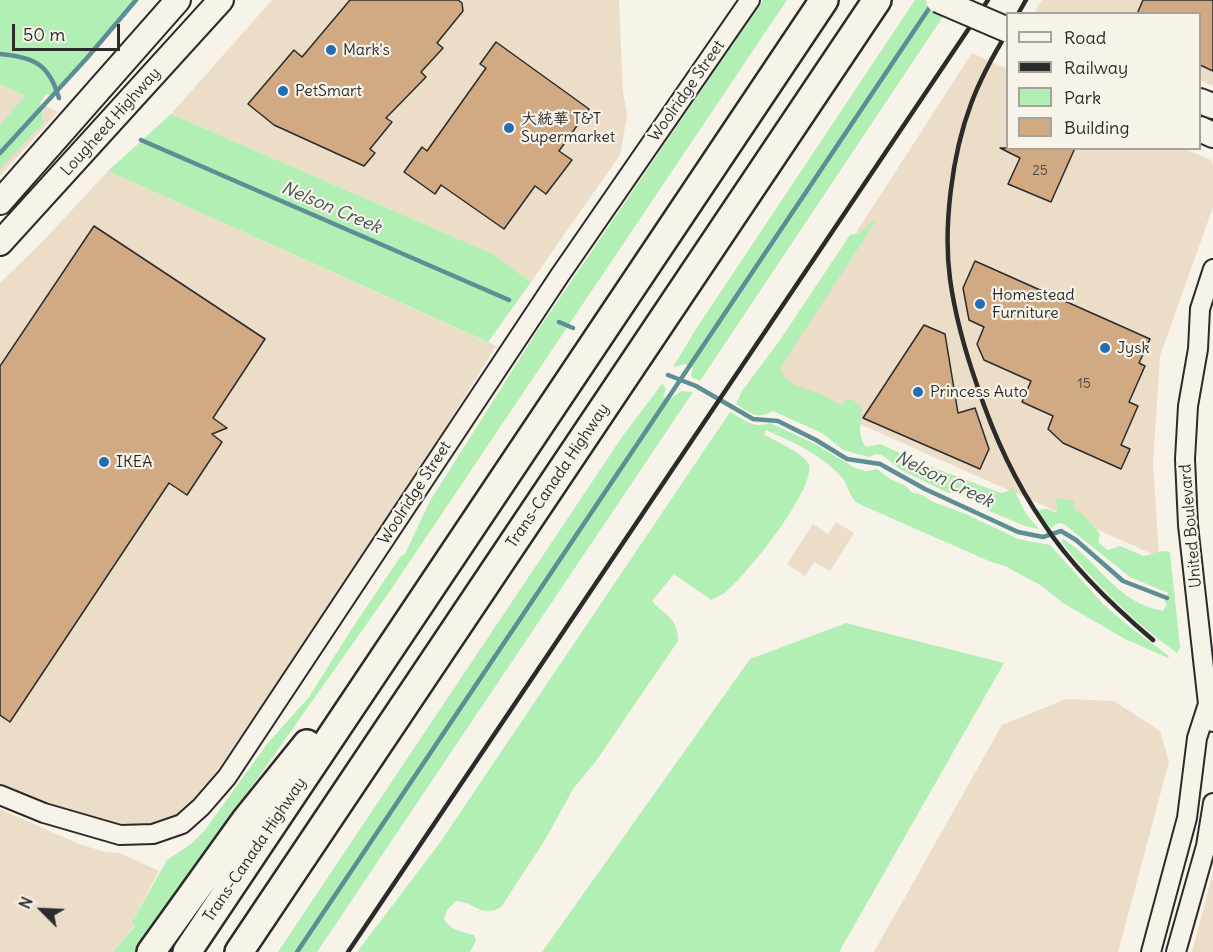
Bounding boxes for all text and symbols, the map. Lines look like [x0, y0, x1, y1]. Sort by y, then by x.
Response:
scale bar [15, 12, 123, 50]
legend [1006, 12, 1201, 150]
text: 50 m [23, 23, 65, 46]
text: Road [1064, 26, 1106, 49]
street label: Woolridge Street [645, 37, 729, 145]
place label: Mark's [343, 40, 390, 60]
marker: Mark's [324, 43, 338, 57]
text: Railway [1064, 56, 1128, 79]
street label: Lougheed Highway [57, 64, 165, 180]
place label: PetSmart [295, 81, 362, 101]
marker: PetSmart [276, 84, 290, 98]
text: Park [1064, 86, 1101, 109]
place label: 大統華 T&T Supermarket [521, 109, 615, 147]
text: Building [1064, 116, 1129, 139]
marker: 大統華 T&T Supermarket [502, 121, 516, 135]
house number: 25 [1032, 163, 1048, 179]
water label: Nelson Creek [278, 177, 384, 239]
place label: Homestead Furniture [992, 285, 1075, 323]
marker: Homestead Furniture [973, 297, 987, 311]
place label: Jysk [1117, 338, 1150, 358]
marker: Jysk [1098, 341, 1112, 355]
house number: 15 [1077, 376, 1091, 392]
place label: Princess Auto [930, 382, 1028, 402]
marker: Princess Auto [911, 385, 925, 399]
street label: Trans-Canada Highway [502, 400, 614, 552]
street label: Woolridge Street [375, 438, 455, 548]
water label: Nelson Creek [892, 447, 996, 513]
place label: IKEA [116, 452, 152, 472]
marker: IKEA [97, 455, 111, 469]
street label: United Boulevard [1176, 463, 1206, 589]
street label: Trans-Canada Highway [199, 774, 311, 926]
north arrow [12, 880, 72, 940]
text: N [14, 894, 37, 912]

